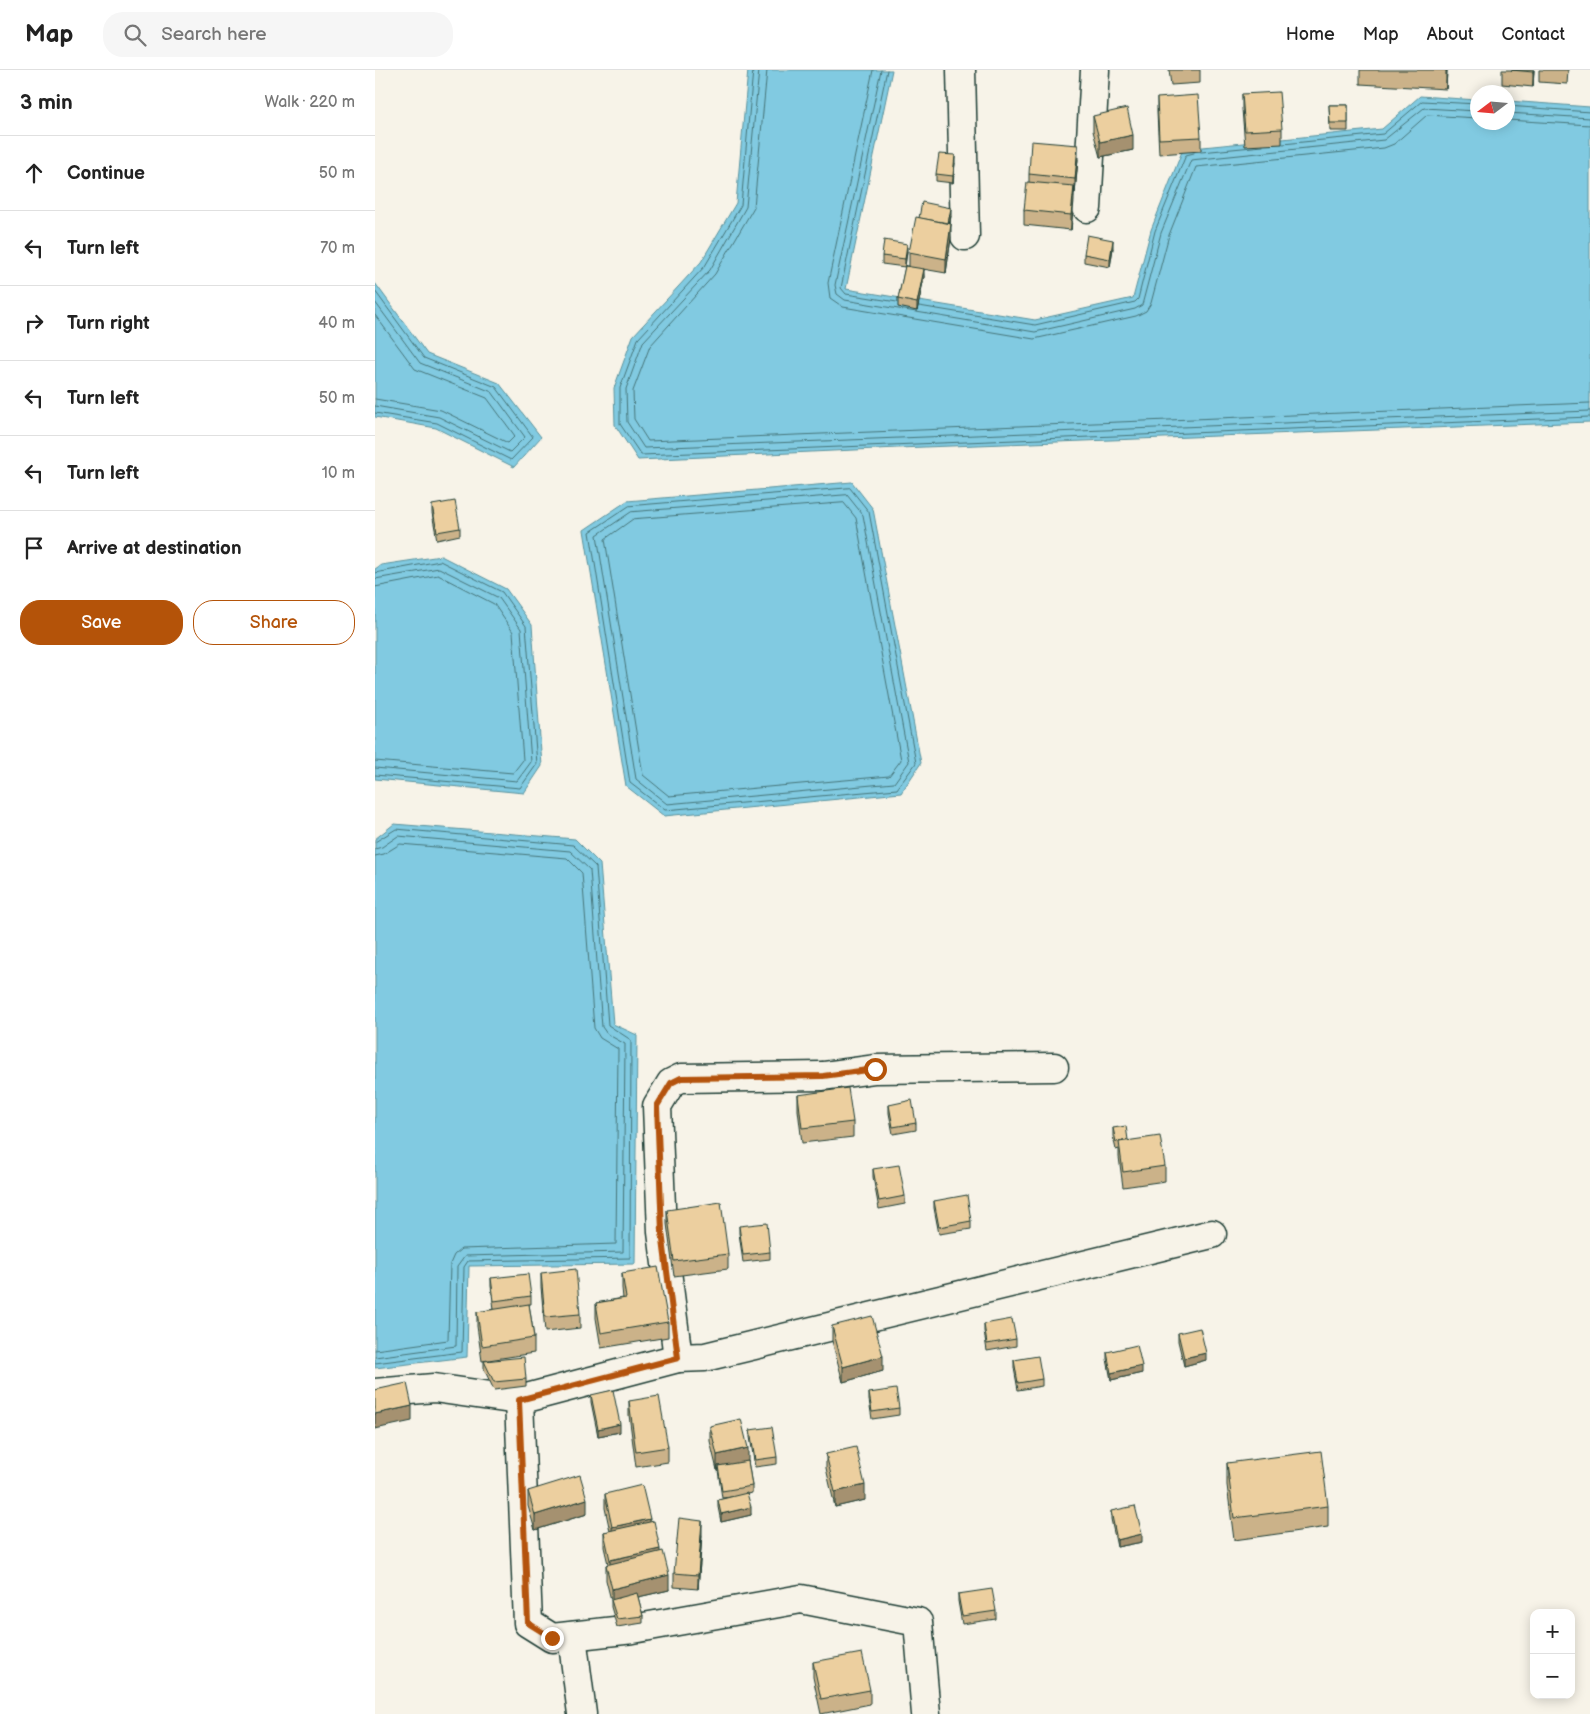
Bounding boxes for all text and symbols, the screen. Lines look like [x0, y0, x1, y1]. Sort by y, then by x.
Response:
search box [103, 12, 453, 57]
text: Map [25, 20, 73, 49]
icon: search [121, 21, 149, 49]
text: Search here [161, 23, 267, 46]
text: Home [1286, 24, 1335, 45]
text: Map [1363, 24, 1399, 45]
text: About [1427, 24, 1474, 45]
text: Contact [1502, 24, 1565, 45]
north arrow [1470, 85, 1515, 130]
text: 3 min [20, 90, 73, 115]
text: Walk · 220 m [265, 93, 355, 112]
icon: ahead [20, 159, 48, 187]
text: Continue [67, 162, 145, 185]
text: 50 m [319, 164, 355, 183]
icon: left [20, 234, 48, 262]
text: Turn left [67, 237, 139, 260]
text: 70 m [320, 239, 355, 258]
icon: right [20, 309, 48, 337]
text: Turn right [67, 312, 150, 335]
text: 40 m [318, 314, 355, 333]
icon: left [20, 384, 48, 412]
text: Turn left [67, 387, 139, 410]
text: 50 m [319, 389, 355, 408]
icon: left [20, 459, 48, 487]
text: Turn left [67, 462, 139, 485]
text: 10 m [322, 464, 355, 483]
icon: arrive [20, 534, 48, 562]
text: Arrive at destination [67, 537, 242, 560]
button: Save [20, 600, 183, 645]
button: Share [193, 600, 355, 645]
route start [864, 1058, 887, 1081]
map controls [1530, 1609, 1575, 1699]
button: + [1530, 1609, 1575, 1654]
route end [541, 1627, 564, 1650]
button: − [1530, 1654, 1575, 1699]

